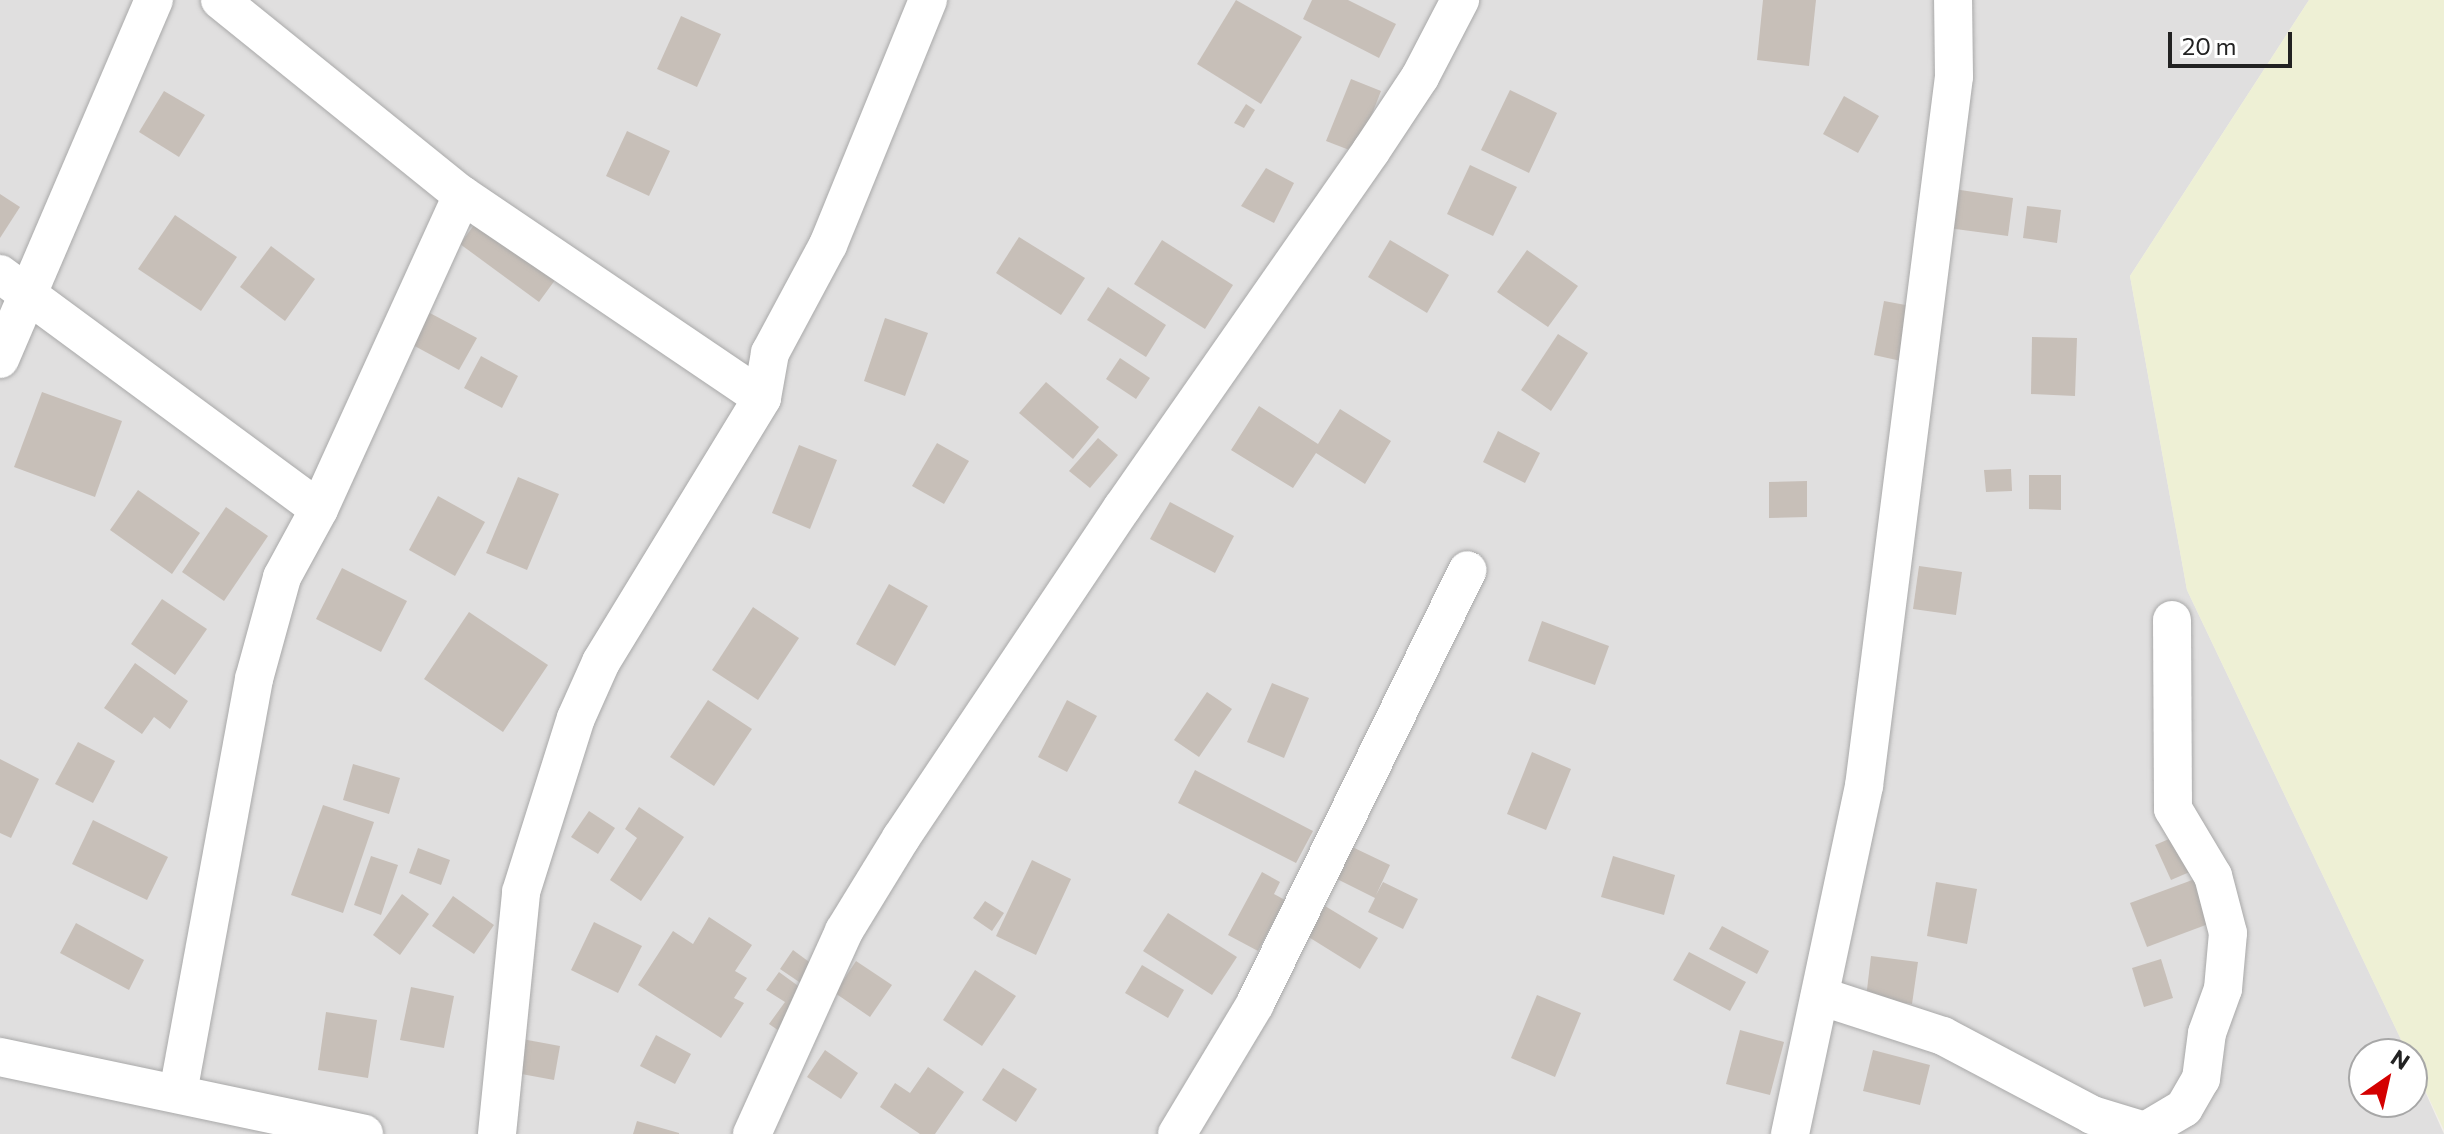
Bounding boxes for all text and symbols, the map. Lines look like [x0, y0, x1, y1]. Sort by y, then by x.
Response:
scale bar [2172, 16, 2296, 66]
text: 20 m [2182, 31, 2236, 60]
north arrow [2348, 1038, 2428, 1118]
text: N [2386, 1044, 2415, 1075]

